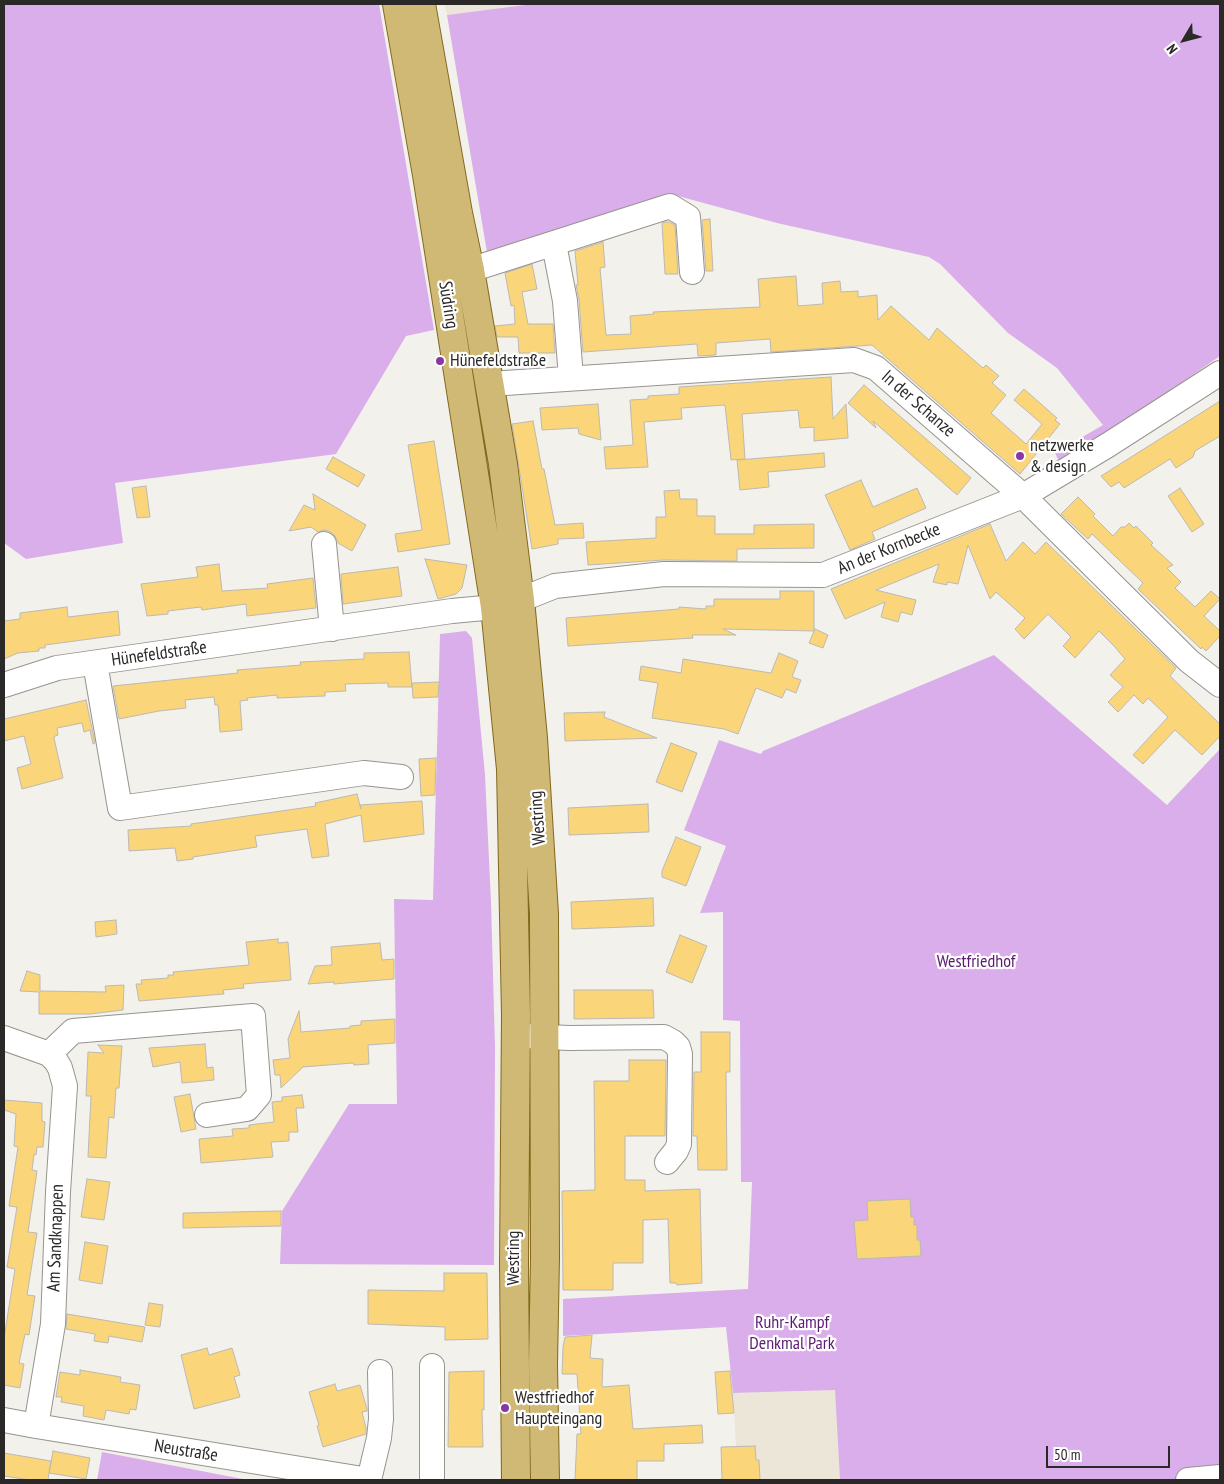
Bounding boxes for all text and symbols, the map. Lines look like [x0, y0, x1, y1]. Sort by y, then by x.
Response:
north arrow [1159, 15, 1209, 65]
text: N [1163, 41, 1181, 57]
street label: Südring [434, 280, 462, 330]
place label: Hünefeldstraße [450, 350, 546, 372]
marker: Hünefeldstraße [434, 355, 446, 367]
street label: In der Schanze [877, 366, 959, 442]
place label: netzwerke & design [1030, 435, 1094, 478]
marker: netzwerke & design [1014, 450, 1026, 462]
street label: An der Kornbecke [835, 519, 943, 579]
street label: Hünefeldstraße [110, 637, 208, 671]
street label: Westring [525, 790, 551, 846]
park label: Westfriedhof [937, 951, 1015, 973]
street label: Am Sandknappen [43, 1184, 69, 1292]
street label: Westring [503, 1231, 525, 1285]
park label: Ruhr-Kampf Denkmal Park [749, 1312, 835, 1355]
place label: Westfriedhof Haupteingang [515, 1387, 602, 1430]
marker: Westfriedhof Haupteingang [499, 1402, 511, 1414]
street label: Neustraße [153, 1435, 219, 1467]
scale bar [1049, 1436, 1173, 1468]
text: 50 m [1054, 1445, 1080, 1464]

